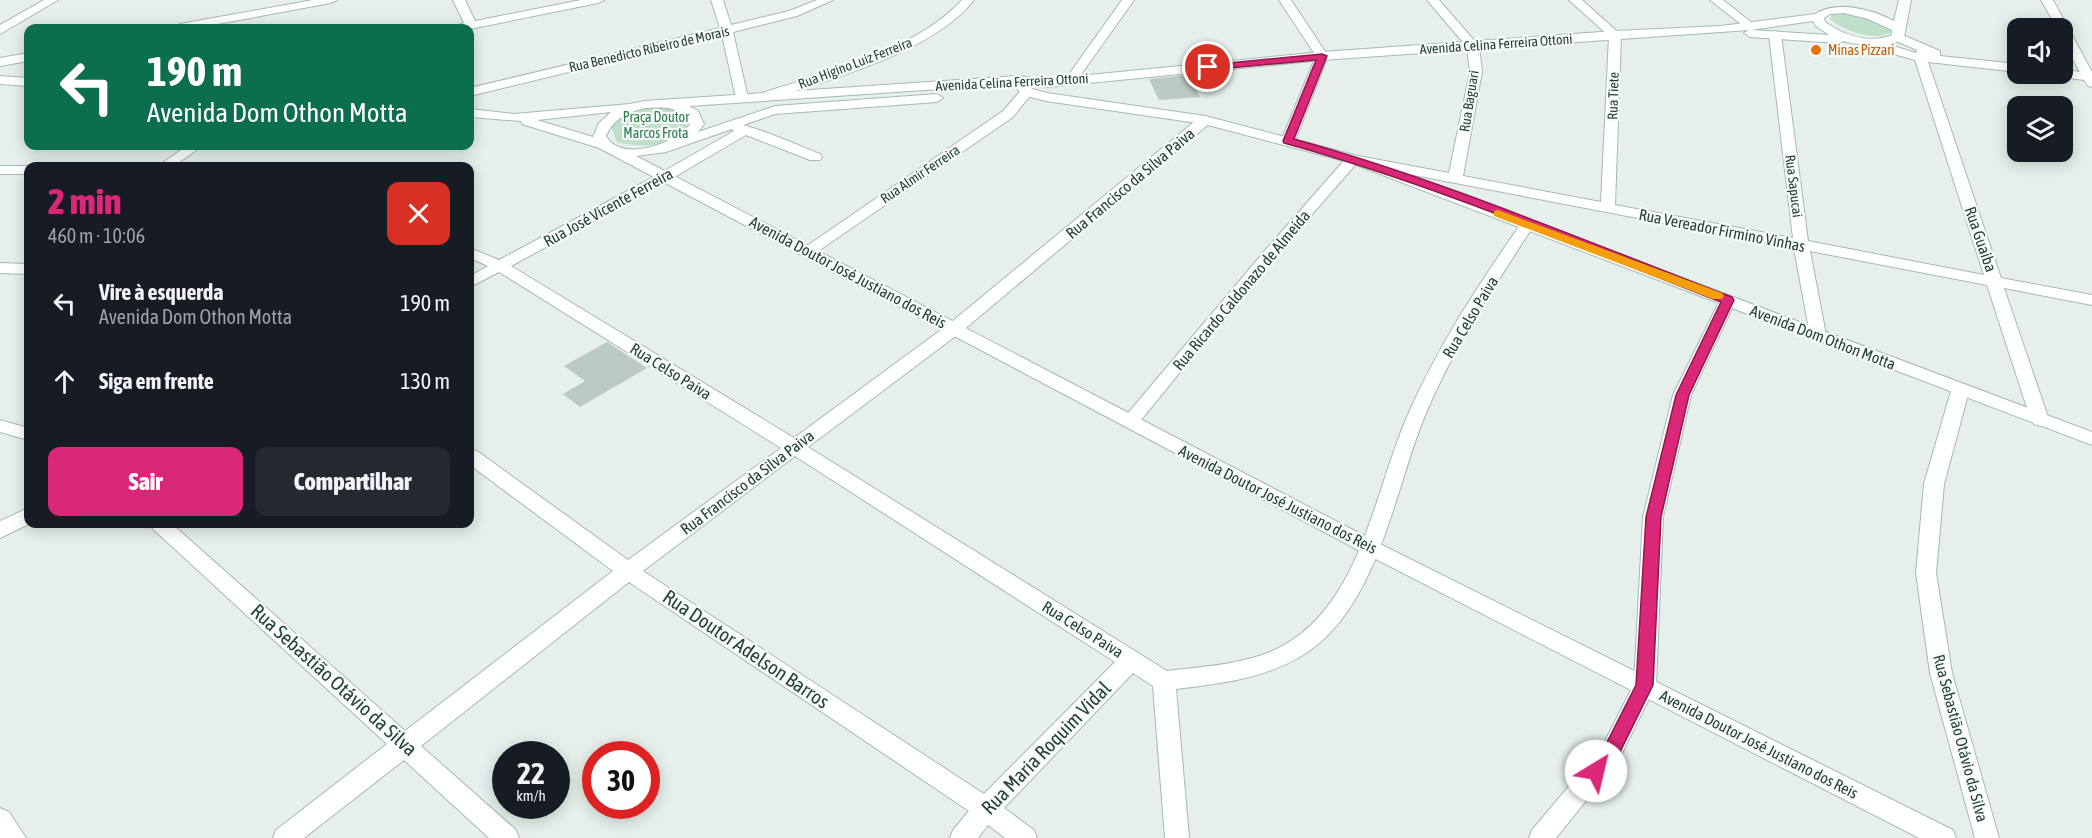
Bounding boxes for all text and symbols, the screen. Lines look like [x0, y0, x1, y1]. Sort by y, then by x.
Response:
map controls [2007, 18, 2073, 162]
button: sound [2007, 18, 2073, 84]
street label: Rua Benedicto Ribeiro de Morais [567, 23, 731, 75]
street label: Avenida Celina Ferreira Ottoni [1419, 31, 1573, 57]
street label: Rua Higino Luiz Ferreira [796, 34, 914, 92]
pin [1182, 41, 1233, 92]
place label: Minas Pizzari [1828, 42, 1895, 58]
marker: Minas Pizzari [1809, 43, 1823, 57]
text: 190 m [147, 47, 242, 95]
icon: left [48, 48, 126, 126]
icon: arrive [1191, 50, 1224, 83]
street label: Rua Baguari [1456, 69, 1482, 133]
street label: Avenida Celina Ferreira Ottoni [935, 70, 1089, 94]
street label: Rua Tiete [1604, 72, 1622, 120]
button: layers [2007, 96, 2073, 162]
text: Avenida Dom Othon Motta [147, 97, 408, 128]
park label: Praça Doutor Marcos Frota [623, 109, 690, 141]
street label: Rua Francisco da Silva Paiva [1062, 124, 1198, 242]
street label: Rua Almir Ferreira [877, 142, 963, 206]
street label: Rua Sapucai [1782, 154, 1806, 218]
street label: Rua José Vicente Ferreira [540, 164, 676, 250]
text: 2 min [48, 180, 122, 222]
button: close [387, 182, 450, 245]
street label: Rua Guaiba [1961, 204, 2001, 274]
street label: Rua Vereador Firmino Vinhas [1637, 205, 1807, 255]
street label: Rua Ricardo Caldonazo de Almeida [1169, 206, 1313, 374]
street label: Avenida Doutor José Justiano dos Reis [747, 212, 950, 332]
text: 460 m · 10:06 [48, 224, 145, 247]
street label: Rua Celso Paiva [1439, 273, 1501, 361]
text: Vire à esquerda [99, 279, 224, 305]
icon: left [48, 287, 81, 320]
text: 190 m [400, 290, 450, 316]
street label: Avenida Dom Othon Motta [1748, 301, 1898, 373]
text: Avenida Dom Othon Motta [99, 305, 292, 328]
street label: Rua Celso Paiva [627, 339, 715, 403]
icon: ahead [48, 365, 81, 398]
text: Siga em frente [99, 368, 214, 394]
text: 130 m [400, 368, 450, 394]
street label: Rua Francisco da Silva Paiva [677, 426, 817, 538]
street label: Avenida Doutor José Justiano dos Reis [1176, 441, 1381, 557]
button: Sair [48, 447, 243, 516]
button: Compartilhar [255, 447, 450, 516]
street label: Rua Doutor Adelson Barros [659, 584, 834, 713]
street label: Rua Celso Paiva [1039, 597, 1127, 661]
street label: Rua Sebastião Otávio da Silva [247, 599, 422, 760]
street label: Rua Sebastião Otávio da Silva [1930, 652, 1992, 824]
street label: Rua Maria Roquim Vidal [976, 676, 1115, 819]
street label: Avenida Doutor José Justiano dos Reis [1657, 686, 1862, 802]
position arrow [1564, 739, 1628, 803]
speed limit sign: 30 [582, 741, 660, 819]
text: 22 [517, 756, 545, 790]
text: km/h [516, 787, 546, 804]

